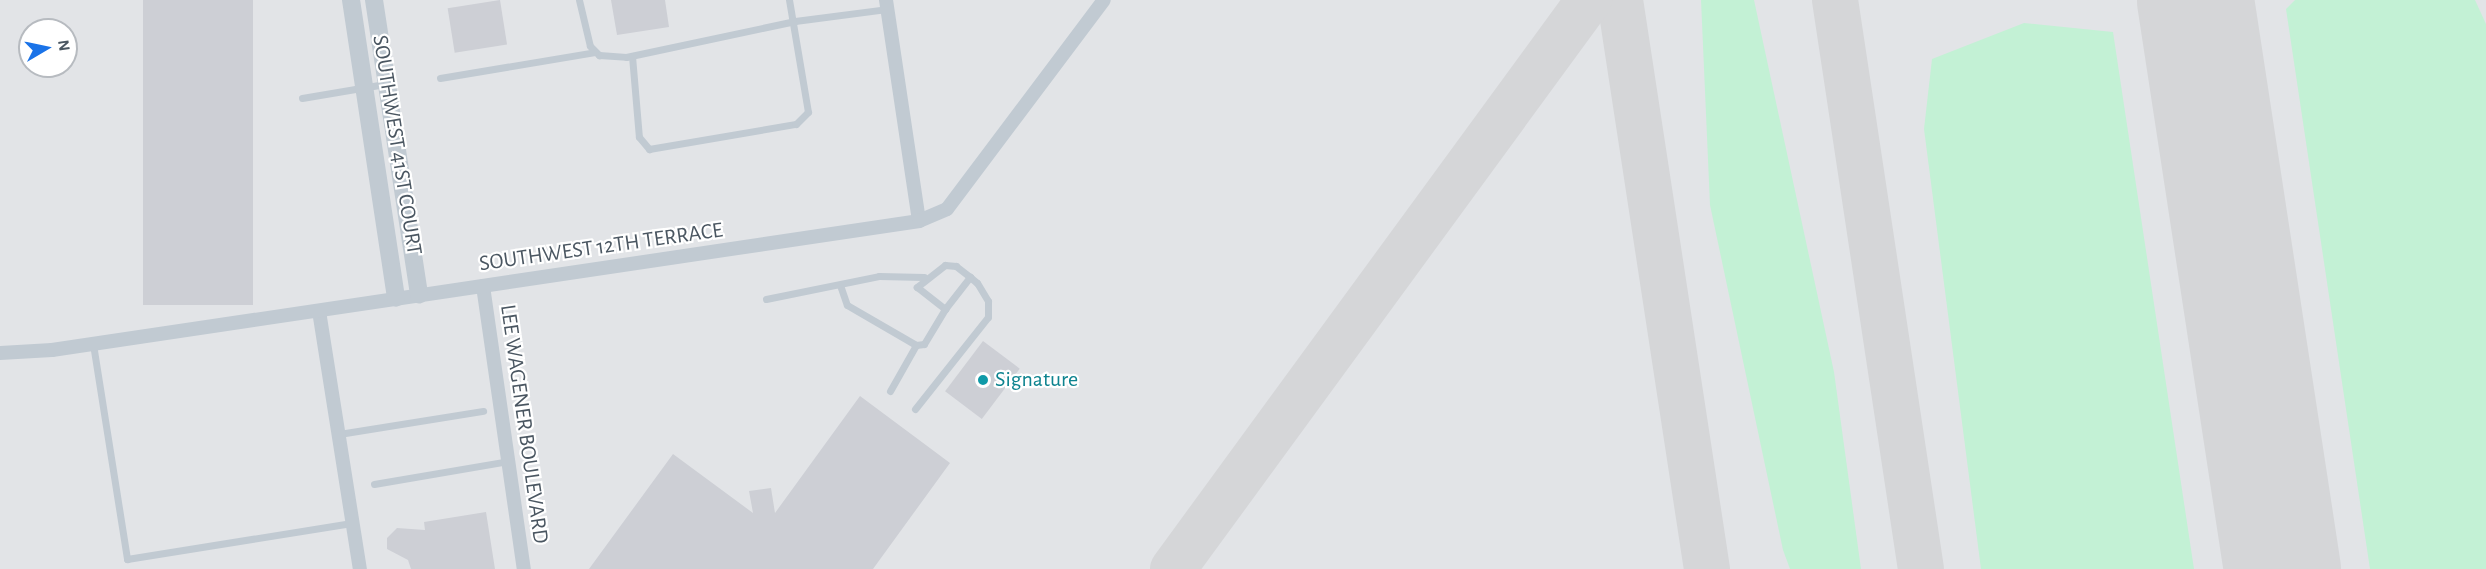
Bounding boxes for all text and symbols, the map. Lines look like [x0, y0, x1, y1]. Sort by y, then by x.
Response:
north arrow [18, 18, 78, 78]
street label: SOUTHWEST 41ST COURT [367, 33, 427, 257]
text: N [55, 39, 73, 52]
street label: SOUTHWEST 12TH TERRACE [478, 217, 724, 277]
street label: LEE WAGENER BOULEVARD [494, 303, 554, 545]
place label: Signature [995, 367, 1078, 393]
marker: Signature [976, 373, 990, 387]

